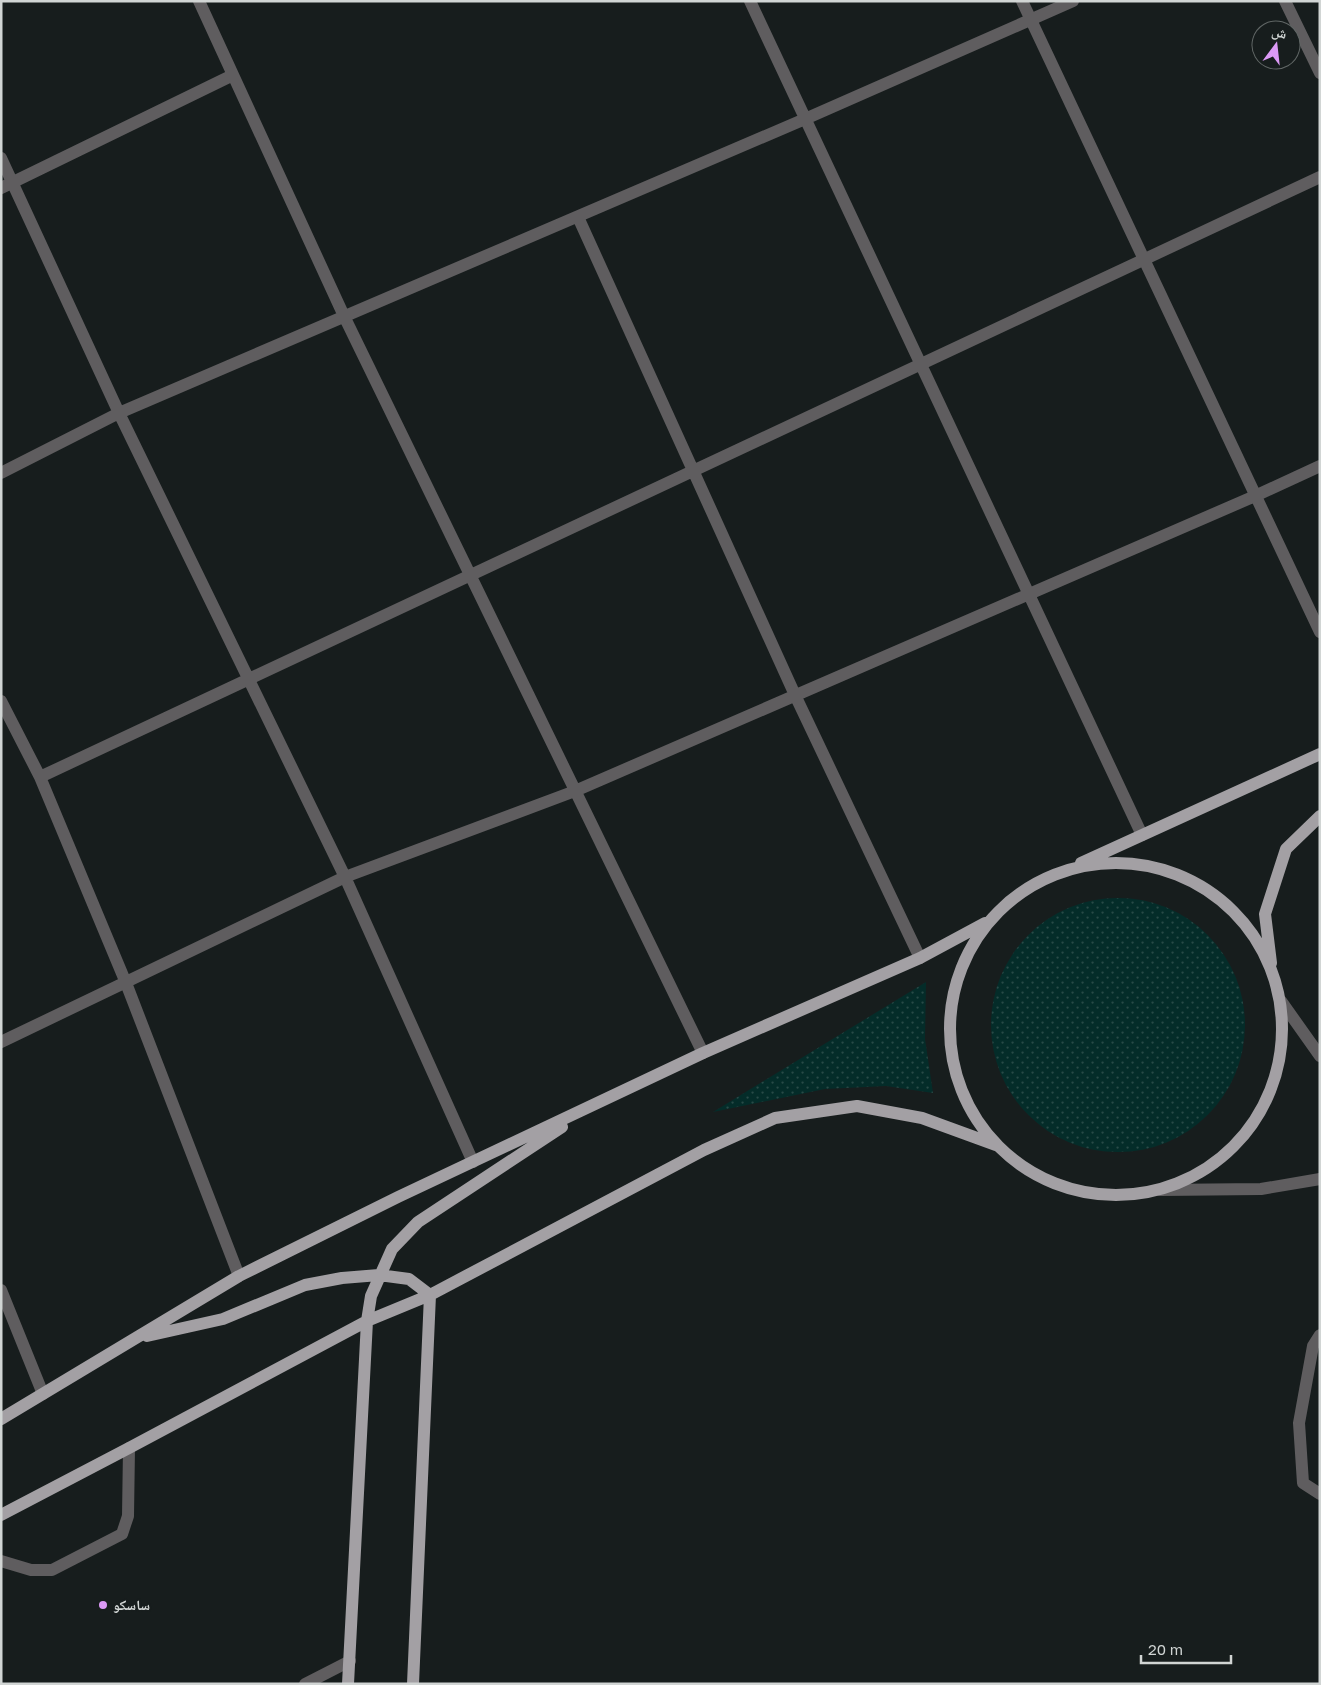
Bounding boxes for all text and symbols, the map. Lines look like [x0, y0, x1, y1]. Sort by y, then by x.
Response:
north arrow [1251, 20, 1301, 70]
text: ش [1270, 22, 1289, 43]
place label: ساسكو [113, 1596, 150, 1613]
marker: ساسكو [97, 1599, 109, 1611]
scale bar [1141, 1632, 1231, 1664]
text: 20 m [1148, 1640, 1183, 1658]

